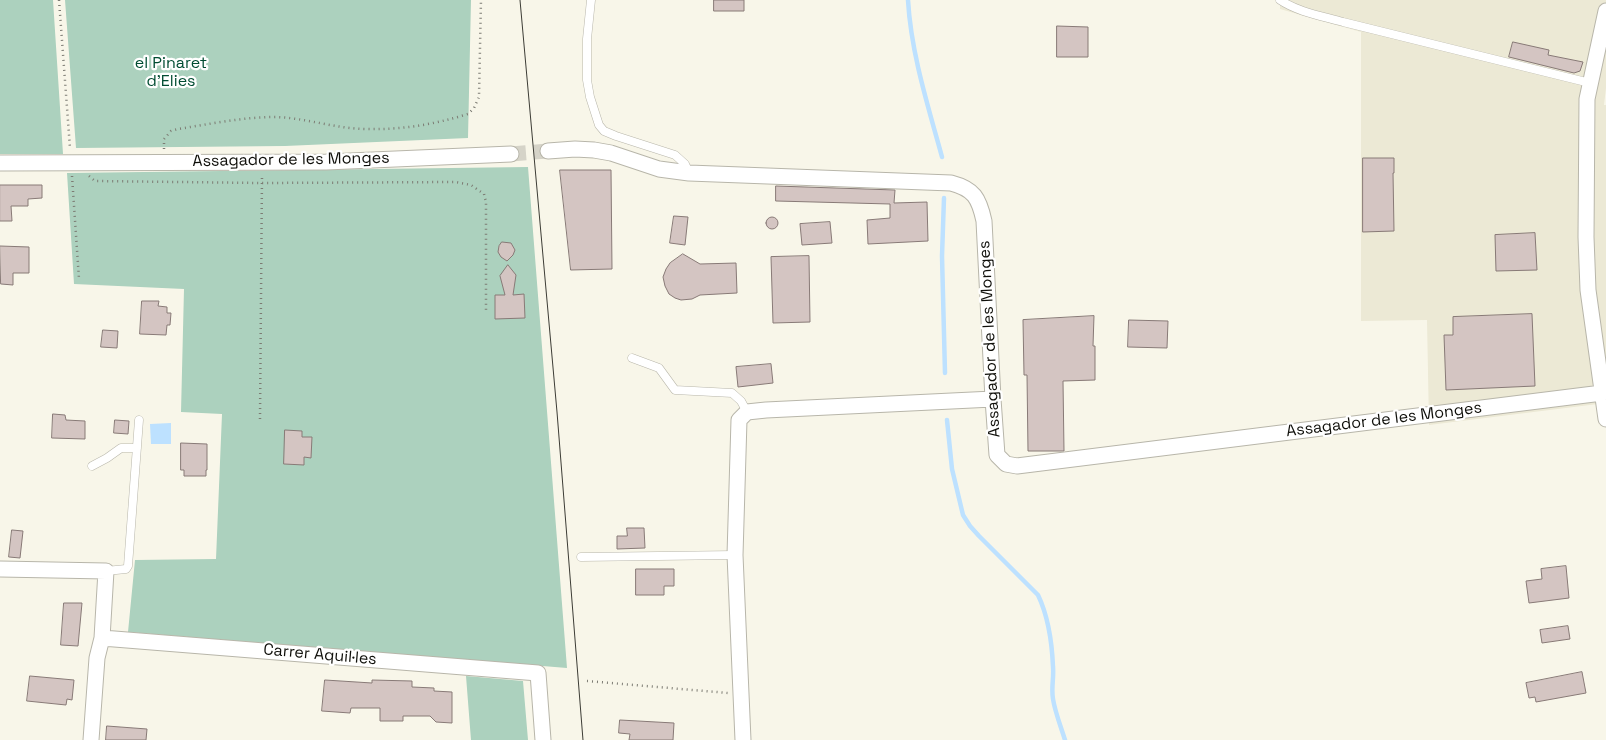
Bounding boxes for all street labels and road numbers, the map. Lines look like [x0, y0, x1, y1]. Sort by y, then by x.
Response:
street label: Assagador de les Monges [192, 149, 390, 171]
street label: Assagador de les Monges [975, 240, 1005, 438]
street label: Assagador de les Monges [1285, 398, 1483, 442]
street label: Carrer Aquil·les [263, 640, 377, 670]

